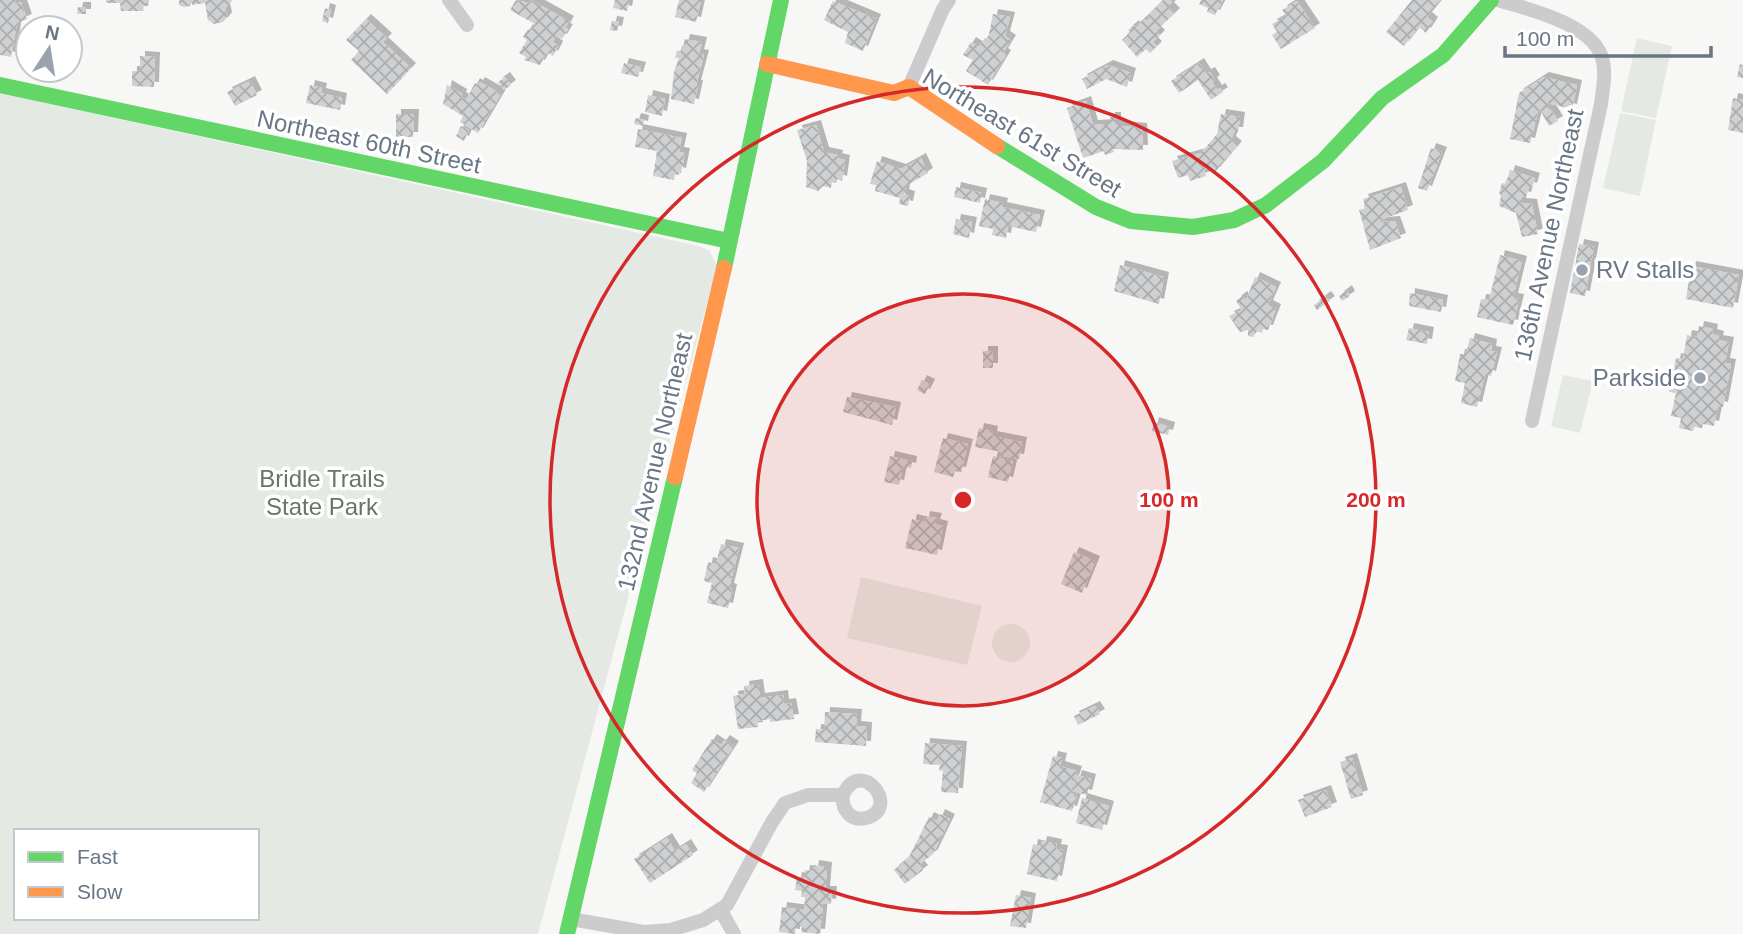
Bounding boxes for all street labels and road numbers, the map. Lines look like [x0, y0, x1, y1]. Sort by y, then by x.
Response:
street label: Northeast 61st Street [918, 63, 1127, 203]
street label: Northeast 60th Street [255, 105, 484, 178]
street label: 136th Avenue Northeast [1509, 106, 1589, 363]
street label: 132nd Avenue Northeast [612, 330, 697, 593]

